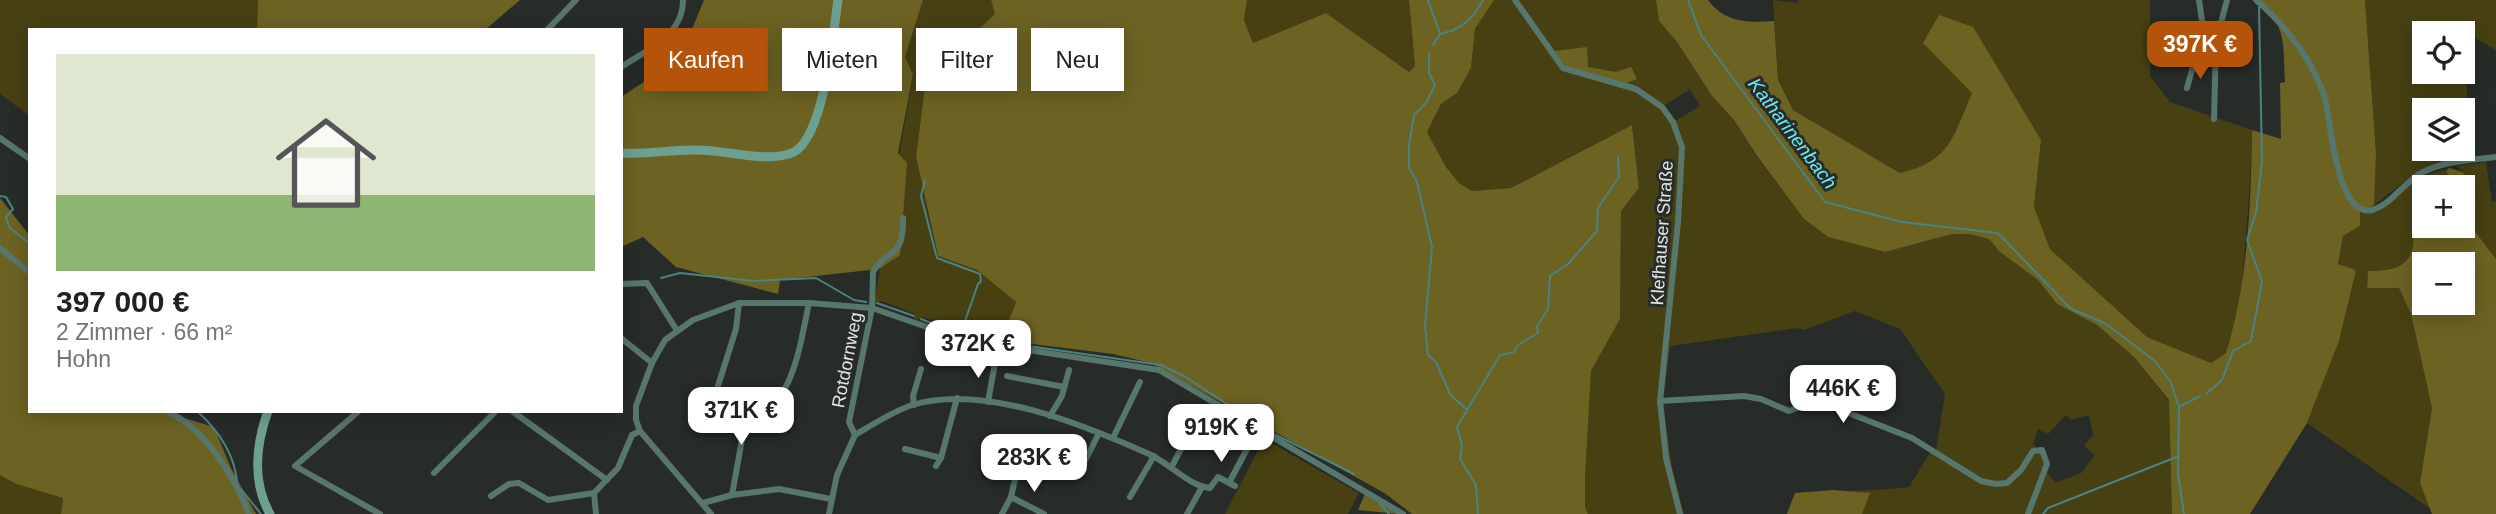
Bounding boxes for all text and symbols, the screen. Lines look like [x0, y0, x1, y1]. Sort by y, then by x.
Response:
map controls [2412, 21, 2475, 315]
button: locate [2412, 21, 2475, 84]
pin: 397K € [2143, 22, 2257, 81]
chip: Kaufen [644, 28, 768, 91]
chip: Mieten [782, 28, 902, 91]
chip: Filter [916, 28, 1017, 91]
chip: Neu [1031, 28, 1124, 91]
text: 397K € [2163, 31, 2237, 57]
water label: Katharinenbach [1744, 74, 1841, 193]
button: layers [2412, 98, 2475, 161]
icon: home [263, 100, 389, 226]
street label: Klefhauser Straße [1647, 160, 1677, 306]
button: + [2412, 175, 2475, 238]
button: − [2412, 252, 2475, 315]
text: 397 000 € [56, 285, 189, 318]
street label: Rotdornweg [828, 310, 866, 410]
text: 2 Zimmer · 66 m² [56, 319, 232, 345]
pin: 372K € [921, 320, 1035, 380]
text: 372K € [941, 330, 1015, 356]
text: Hohn [56, 346, 111, 372]
pin: 446K € [1786, 366, 1900, 425]
text: 446K € [1806, 375, 1880, 401]
pin: 371K € [684, 388, 798, 447]
text: 371K € [704, 397, 778, 423]
pin: 919K € [1164, 405, 1278, 464]
text: 919K € [1184, 414, 1258, 440]
pin: 283K € [977, 434, 1091, 494]
text: 283K € [997, 444, 1071, 470]

